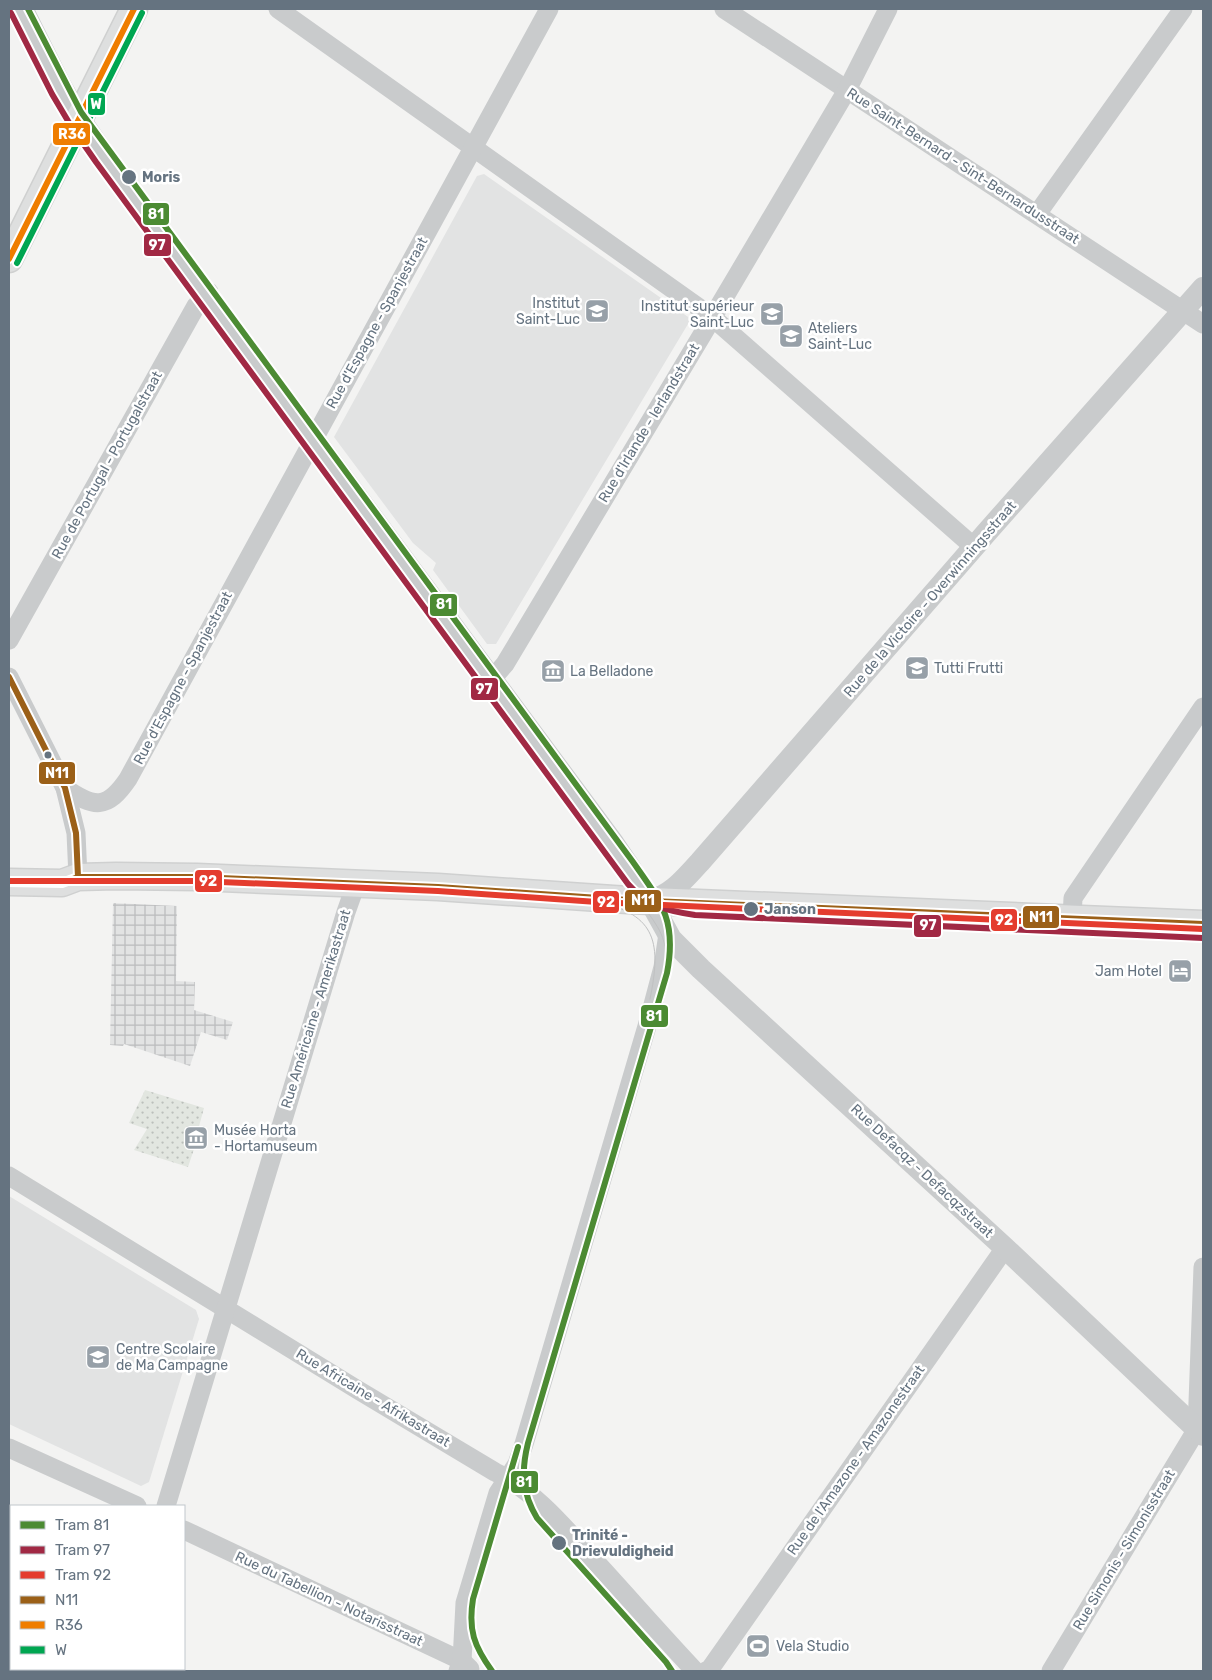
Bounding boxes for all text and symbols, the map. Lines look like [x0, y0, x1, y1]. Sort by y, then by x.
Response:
street label: Rue Saint-Bernard - Sint-Bernardusstraat [844, 84, 1083, 248]
line badge: W [87, 92, 106, 116]
text: W [90, 96, 102, 113]
line badge: R36 [52, 122, 91, 146]
text: R36 [58, 126, 86, 143]
marker: Moris [120, 168, 138, 186]
place label: Moris [142, 169, 181, 186]
line badge: 81 [142, 202, 170, 226]
text: 81 [148, 206, 164, 223]
line badge: 97 [143, 233, 172, 257]
street label: Rue d'Espagne - Spanjestraat [323, 234, 432, 412]
text: 97 [149, 237, 166, 254]
place label: Institut Saint-Luc [516, 295, 581, 328]
school or university icon: Institut Saint-Luc [584, 298, 610, 324]
place label: Institut supérieur Saint-Luc [641, 298, 755, 331]
school or university icon: Institut supérieur Saint-Luc [759, 301, 785, 327]
place label: Ateliers Saint-Luc [808, 320, 872, 353]
school or university icon: Ateliers Saint-Luc [778, 323, 804, 349]
street label: Rue d'Irlande - Ierlandstraat [595, 340, 704, 506]
street label: Rue de Portugal - Portugalstraat [48, 368, 166, 562]
street label: Rue de la Victoire - Overwinningsstraat [840, 497, 1020, 701]
street label: Rue d'Espagne - Spanjestraat [130, 588, 236, 767]
line badge: 81 [429, 593, 458, 617]
text: 81 [436, 596, 452, 613]
school or university icon: Tutti Frutti [904, 655, 930, 681]
museum icon: La Belladone [540, 658, 566, 684]
place label: Tutti Frutti [934, 660, 1003, 677]
place label: La Belladone [570, 663, 654, 680]
line badge: 97 [470, 677, 499, 701]
text: 97 [476, 681, 493, 698]
unlabelled marker [43, 750, 53, 760]
line badge: N11 [38, 761, 76, 785]
text: N11 [45, 765, 69, 782]
line badge: 92 [194, 869, 223, 893]
text: 92 [199, 873, 217, 890]
line badge: N11 [624, 889, 662, 913]
line badge: 92 [592, 890, 620, 914]
text: N11 [631, 892, 655, 909]
text: 92 [597, 894, 615, 911]
marker: Janson [742, 900, 760, 918]
place label: Janson [764, 901, 816, 918]
line badge: N11 [1022, 905, 1060, 929]
street label: Rue Américaine - Amerikastraat [278, 907, 355, 1111]
line badge: 92 [990, 908, 1018, 932]
text: N11 [1029, 909, 1053, 926]
text: 92 [995, 912, 1013, 929]
line badge: 97 [913, 914, 942, 938]
text: 97 [920, 917, 937, 934]
hotel icon: Jam Hotel [1167, 958, 1193, 984]
place label: Jam Hotel [1095, 963, 1162, 980]
line badge: 81 [640, 1004, 669, 1028]
text: 81 [646, 1008, 662, 1025]
street label: Rue Defacqz - Defacqzstraat [847, 1101, 997, 1242]
place label: Musée Horta - Hortamuseum [214, 1122, 318, 1155]
museum icon: Musée Horta - Hortamuseum [183, 1125, 209, 1151]
place label: Centre Scolaire de Ma Campagne [116, 1341, 228, 1374]
school or university icon: Centre Scolaire de Ma Campagne [85, 1344, 111, 1370]
street label: Rue Africaine - Afrikastraat [293, 1345, 454, 1451]
street label: Rue de l'Amazone - Amazonestraat [784, 1361, 929, 1558]
street label: Rue Simonis - Simonisstraat [1069, 1466, 1179, 1633]
line badge: 81 [510, 1470, 539, 1494]
text: 81 [516, 1474, 532, 1491]
legend [10, 1505, 185, 1670]
text: Tram 81 [55, 1516, 109, 1534]
place label: Trinité - Drievuldigheid [572, 1527, 674, 1560]
marker: Trinité - Drievuldigheid [550, 1534, 568, 1552]
text: Tram 97 [55, 1541, 110, 1559]
street label: Rue du Tabellion - Notarisstraat [232, 1548, 426, 1650]
text: Tram 92 [55, 1566, 111, 1584]
text: N11 [55, 1591, 78, 1609]
text: R36 [55, 1616, 83, 1634]
sports icon: Vela Studio [745, 1633, 771, 1659]
place label: Vela Studio [776, 1638, 849, 1655]
text: W [55, 1641, 67, 1659]

